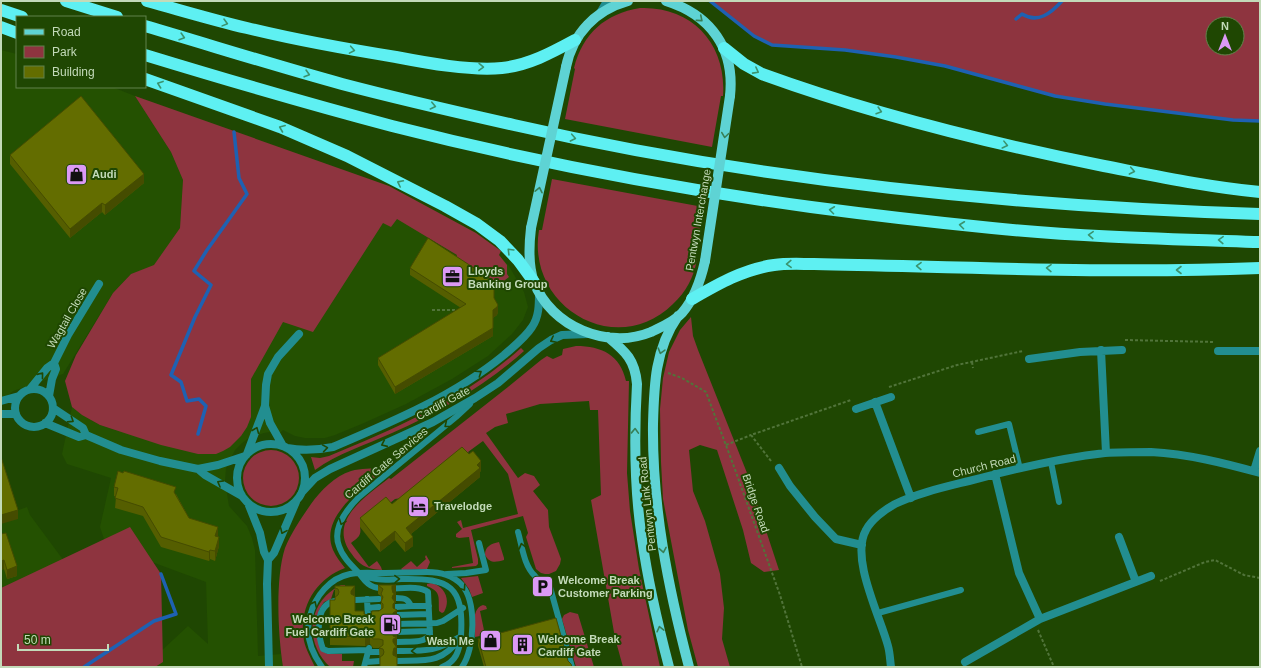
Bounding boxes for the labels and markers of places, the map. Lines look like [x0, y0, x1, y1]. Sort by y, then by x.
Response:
shop icon: Audi [64, 161, 90, 187]
place label: Audi [92, 168, 116, 180]
office icon: Lloyds Banking Group [439, 264, 465, 290]
place label: Lloyds Banking Group [468, 265, 548, 290]
hotel icon: Travelodge [406, 493, 432, 519]
place label: Travelodge [434, 500, 492, 512]
parking icon: Welcome Break Customer Parking [530, 573, 556, 599]
place label: Welcome Break Customer Parking [558, 574, 653, 599]
fuel station icon: Welcome Break Fuel Cardiff Gate [377, 612, 403, 638]
place label: Welcome Break Fuel Cardiff Gate [285, 613, 375, 638]
shop icon: Wash Me [477, 628, 503, 654]
building icon: Welcome Break Cardiff Gate [510, 632, 536, 658]
place label: Welcome Break Cardiff Gate [538, 633, 621, 658]
place label: Wash Me [427, 635, 474, 647]

